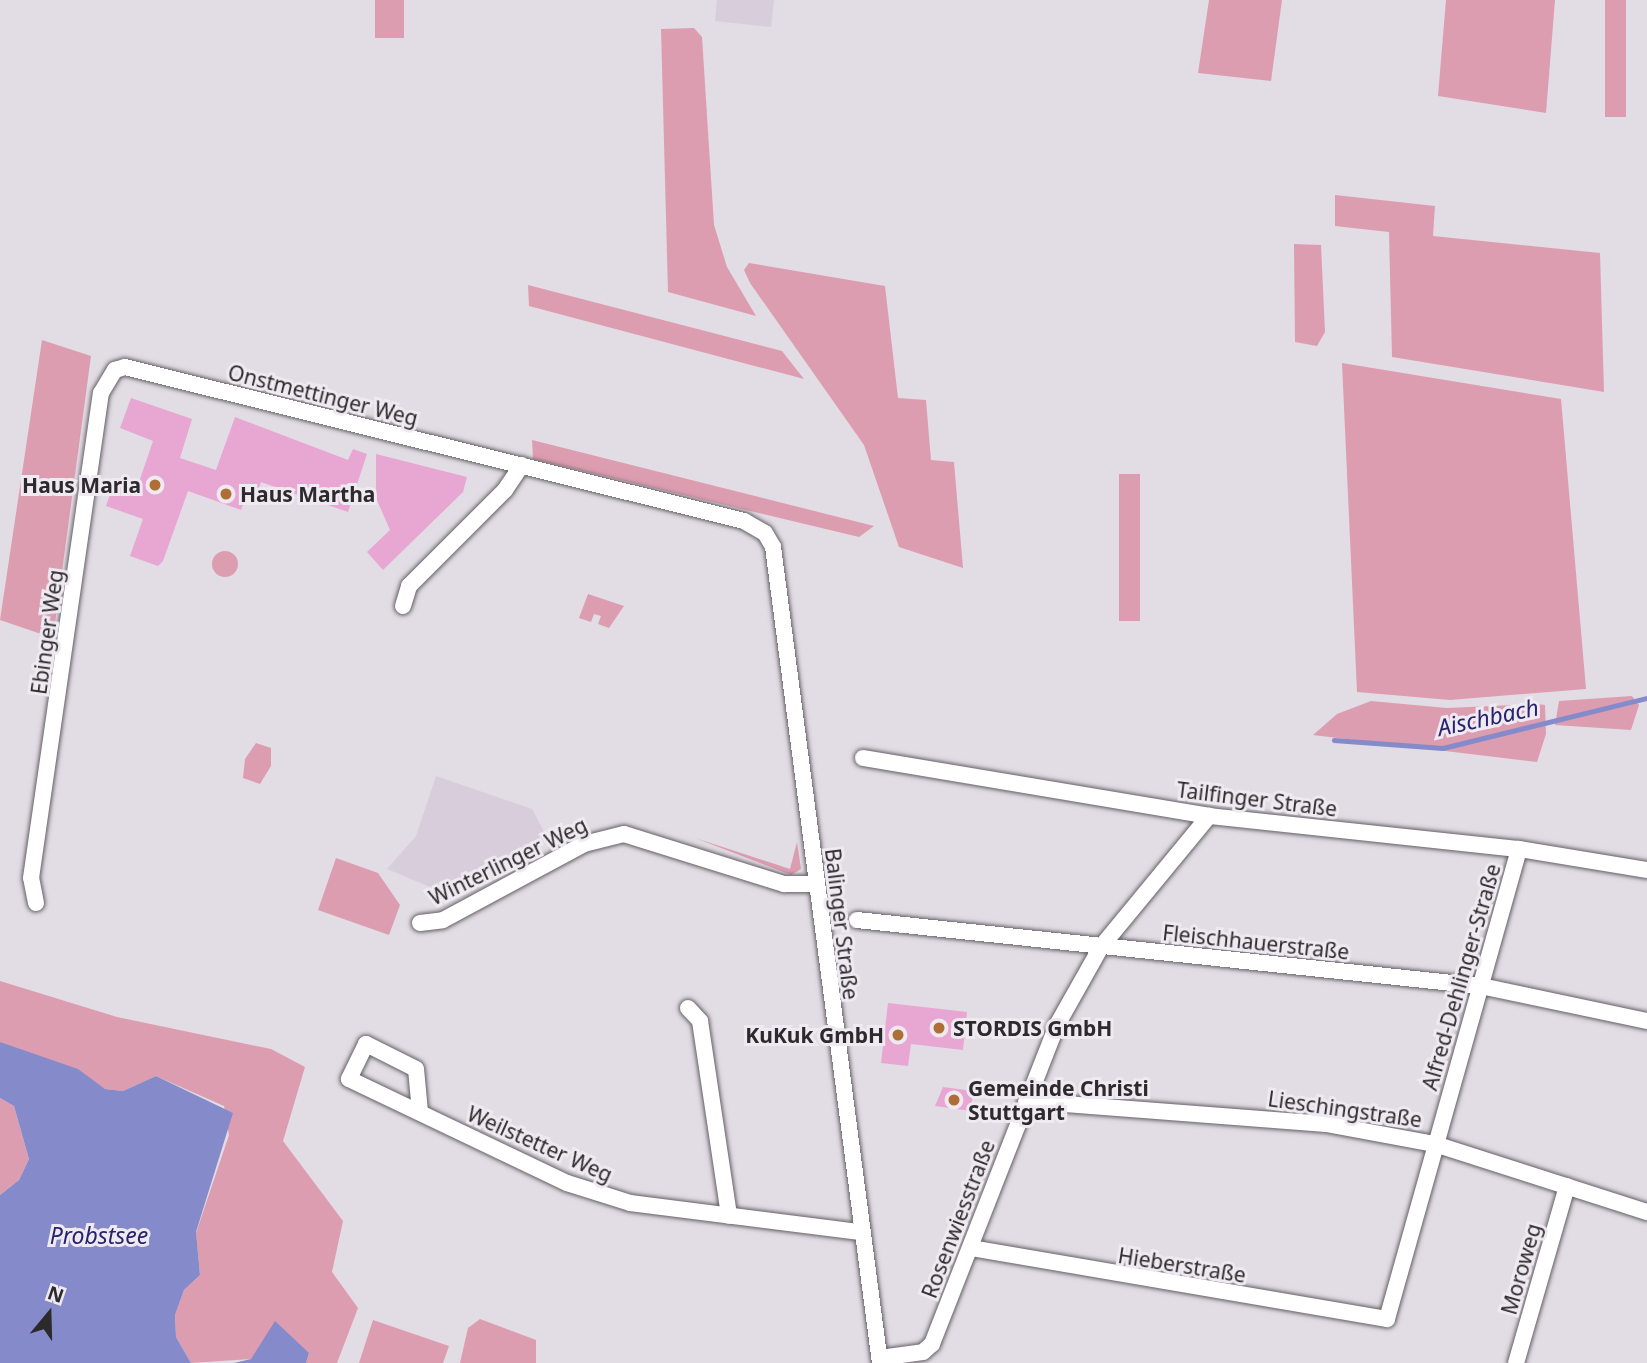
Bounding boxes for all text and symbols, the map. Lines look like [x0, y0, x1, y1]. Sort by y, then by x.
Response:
street label: Onstmettinger Weg [225, 359, 421, 431]
place label: Haus Maria [22, 472, 141, 498]
marker: Haus Maria [147, 477, 163, 493]
place label: Haus Martha [240, 481, 375, 507]
marker: Haus Martha [218, 486, 234, 502]
street label: Ebinger Weg [26, 568, 68, 696]
water label: Aischbach [1435, 693, 1541, 741]
street label: Tailfinger Straße [1175, 777, 1339, 821]
street label: Winterlinger Weg [425, 812, 591, 910]
street label: Balinger Straße [820, 847, 864, 1001]
street label: Alfred-Dehlinger-Straße [1417, 861, 1505, 1093]
street label: Fleischhauerstraße [1161, 920, 1351, 964]
place label: STORDIS GmbH [953, 1015, 1112, 1041]
marker: STORDIS GmbH [931, 1020, 947, 1036]
place label: KuKuk GmbH [745, 1022, 884, 1048]
marker: KuKuk GmbH [890, 1027, 906, 1043]
place label: Gemeinde Christi Stuttgart [968, 1075, 1149, 1125]
street label: Lieschingstraße [1266, 1086, 1424, 1132]
marker: Gemeinde Christi Stuttgart [946, 1092, 962, 1108]
street label: Weilstetter Weg [463, 1101, 617, 1187]
street label: Rosenwiesstraße [916, 1136, 1000, 1302]
water label: Probstsee [50, 1221, 148, 1249]
street label: Moroweg [1496, 1221, 1546, 1317]
street label: Hieberstraße [1116, 1242, 1248, 1288]
north arrow [14, 1279, 84, 1349]
text: N [44, 1279, 67, 1309]

